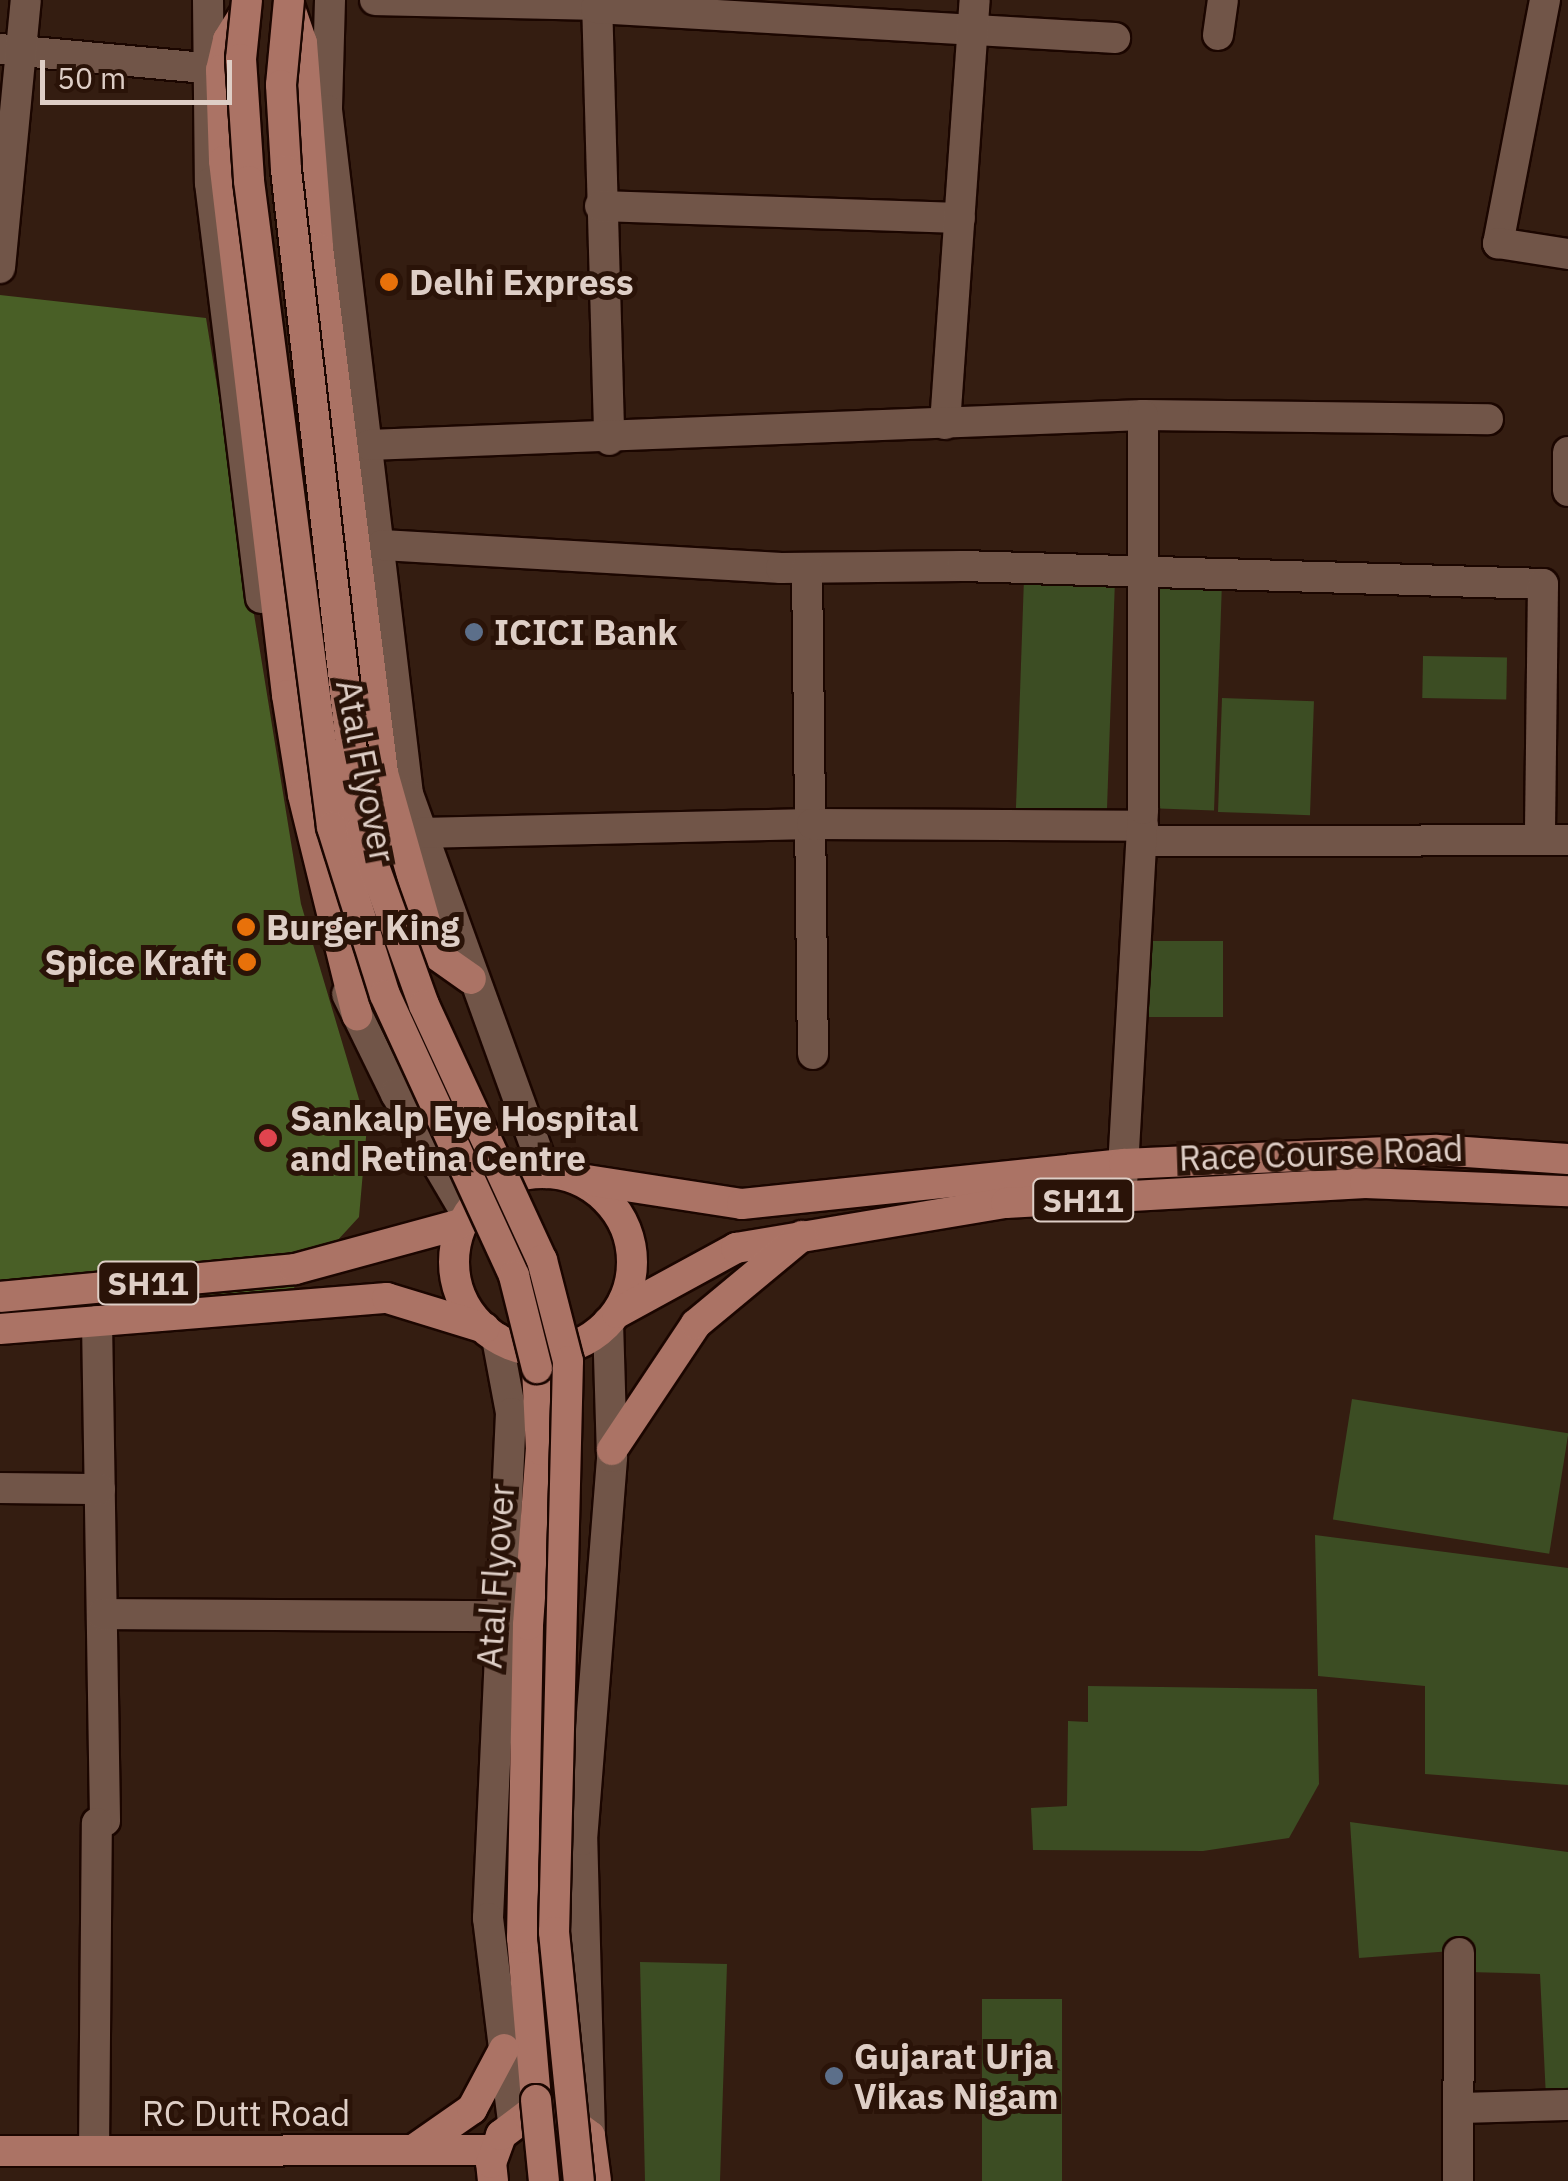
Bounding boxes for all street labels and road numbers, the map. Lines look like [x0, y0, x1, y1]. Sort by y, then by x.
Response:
street label: Atal Flyover [328, 676, 404, 866]
street label: Race Course Road [1178, 1127, 1464, 1179]
road number: SH11 [1030, 1173, 1136, 1227]
road number: SH11 [96, 1256, 200, 1310]
street label: Atal Flyover [468, 1482, 522, 1670]
street label: RC Dutt Road [142, 2092, 350, 2134]

